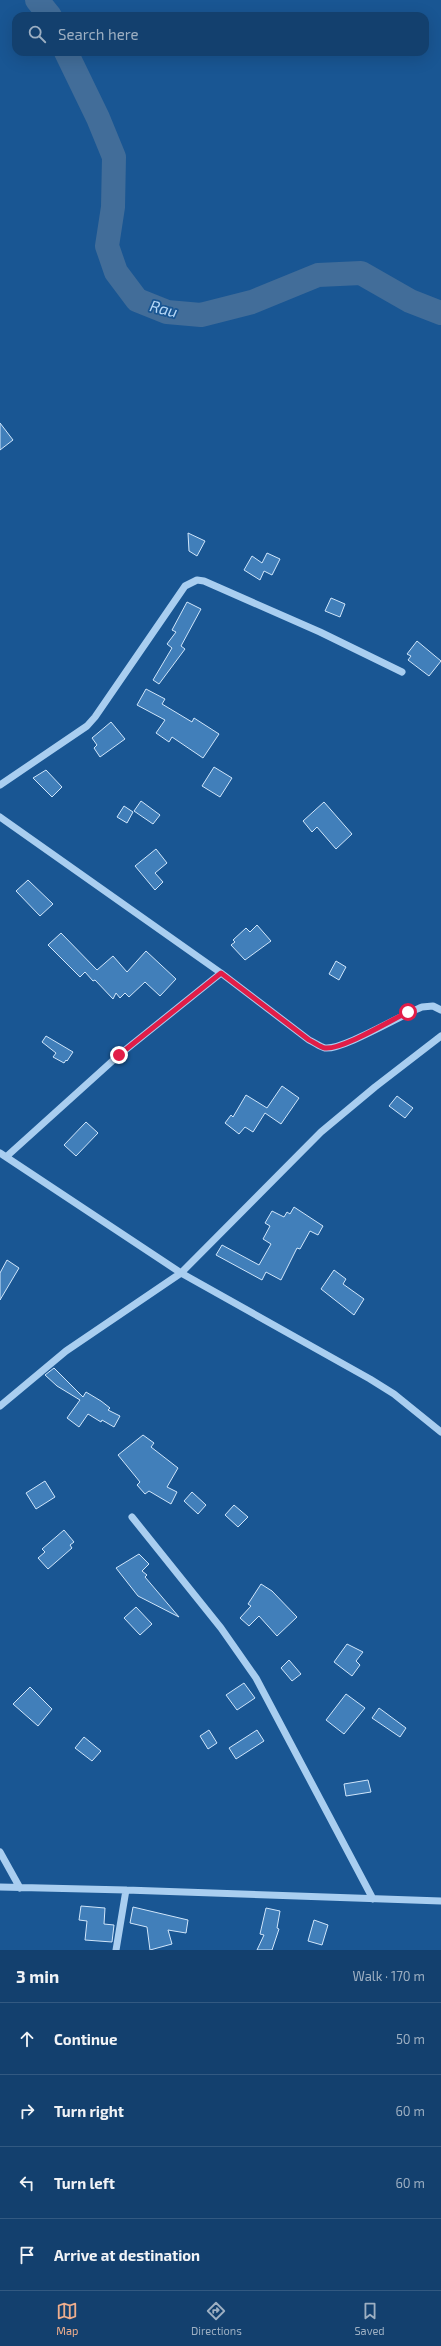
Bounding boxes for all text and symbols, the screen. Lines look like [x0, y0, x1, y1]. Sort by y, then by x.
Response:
search box [12, 12, 429, 56]
icon: search [26, 23, 48, 45]
text: Search here [58, 25, 139, 43]
water label: Rau [148, 295, 180, 321]
route start [399, 1003, 417, 1021]
route end [110, 1046, 128, 1064]
text: 3 min [16, 1966, 59, 1986]
text: Walk · 170 m [353, 1968, 425, 1984]
icon: ahead [16, 2028, 38, 2050]
text: Continue [54, 2030, 117, 2048]
text: 50 m [396, 2031, 425, 2047]
icon: right [16, 2100, 38, 2122]
text: Turn right [54, 2102, 124, 2120]
text: 60 m [395, 2103, 425, 2119]
icon: left [16, 2172, 38, 2194]
text: Turn left [54, 2174, 115, 2192]
text: 60 m [395, 2175, 425, 2191]
icon: arrive [16, 2244, 38, 2266]
text: Arrive at destination [54, 2246, 200, 2264]
tab: Map [56, 2300, 78, 2337]
tab: Directions [191, 2300, 242, 2337]
tab: Saved [354, 2300, 385, 2337]

